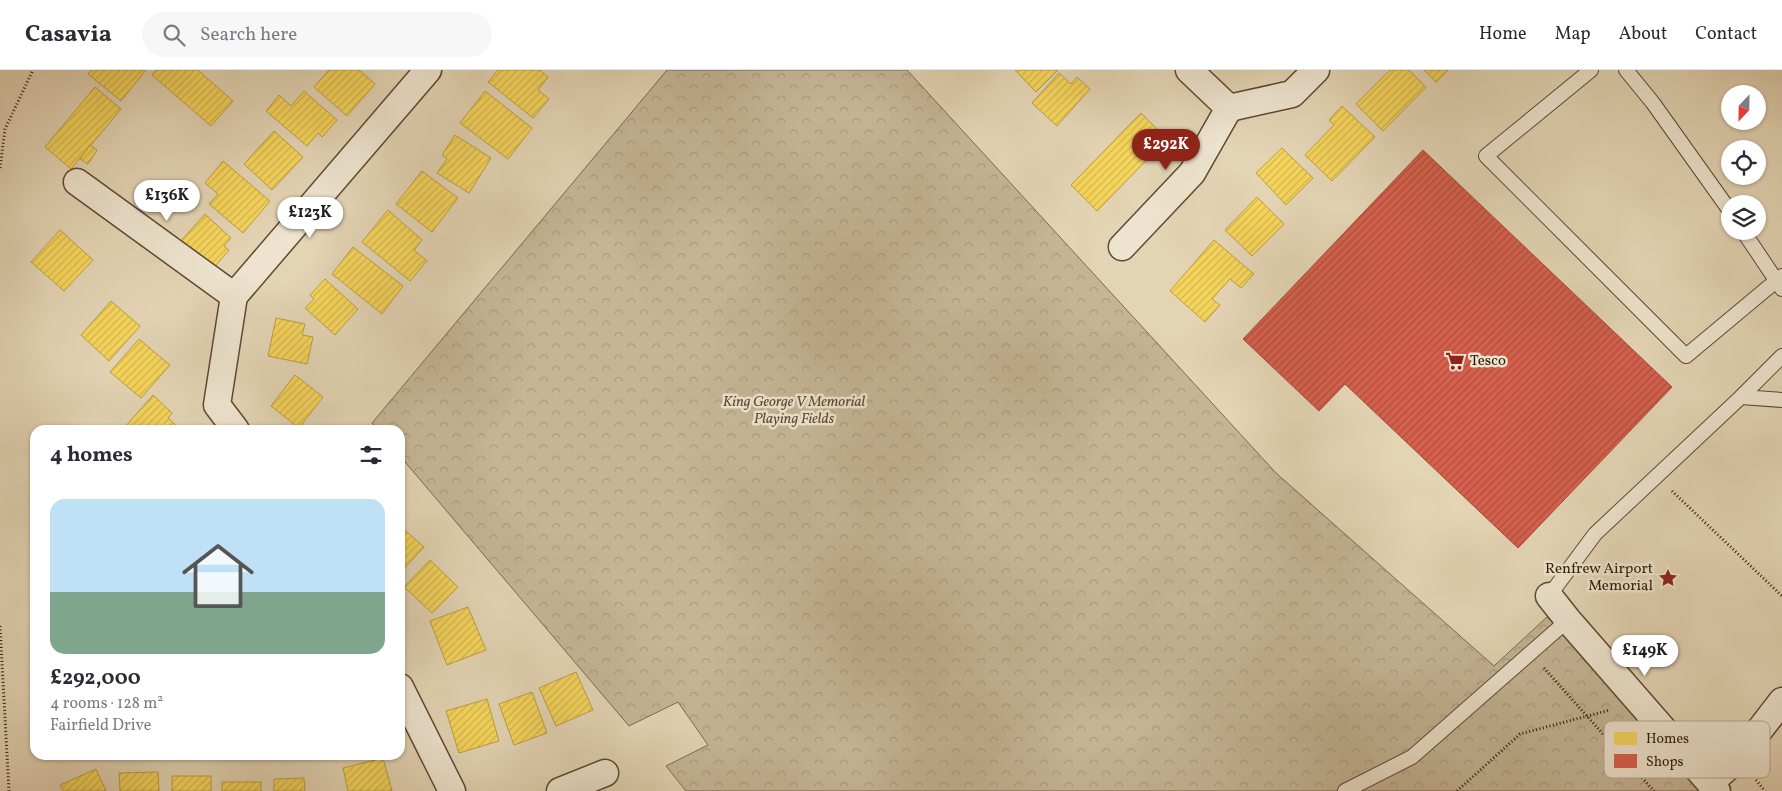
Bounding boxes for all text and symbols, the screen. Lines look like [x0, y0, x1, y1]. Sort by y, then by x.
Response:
search box [142, 12, 492, 57]
text: Casavia [25, 18, 112, 52]
icon: search [160, 21, 188, 49]
text: Search here [200, 22, 297, 48]
text: Home [1479, 22, 1527, 47]
text: Map [1555, 22, 1591, 47]
text: About [1619, 22, 1667, 47]
text: Contact [1695, 22, 1757, 47]
north arrow [1721, 85, 1766, 130]
map controls [1721, 85, 1766, 240]
pin: £292K [1131, 128, 1201, 171]
text: £292K [1143, 134, 1189, 156]
button: locate [1721, 140, 1766, 185]
pin: £136K [132, 180, 202, 222]
text: £136K [145, 185, 189, 207]
button: layers [1721, 195, 1766, 240]
pin: £123K [275, 196, 345, 239]
text: £123K [288, 202, 332, 224]
supermarket icon: Tesco [1444, 350, 1466, 372]
place label: Tesco [1470, 351, 1506, 372]
park label: King George V Memorial Playing Fields [723, 392, 866, 430]
text: 4 homes [50, 441, 133, 470]
icon: filters [357, 441, 385, 469]
icon: home [173, 531, 263, 621]
place label: Renfrew Airport Memorial [1545, 559, 1653, 597]
place icon: Renfrew Airport Memorial [1657, 567, 1679, 589]
pin: £149K [1610, 634, 1680, 677]
text: £149K [1622, 640, 1668, 662]
text: £292,000 [50, 664, 141, 693]
text: 4 rooms · 128 m² [50, 693, 163, 715]
text: Fairfield Drive [50, 715, 151, 737]
legend [1604, 721, 1770, 778]
text: Homes [1646, 730, 1689, 749]
text: Shops [1646, 753, 1684, 772]

